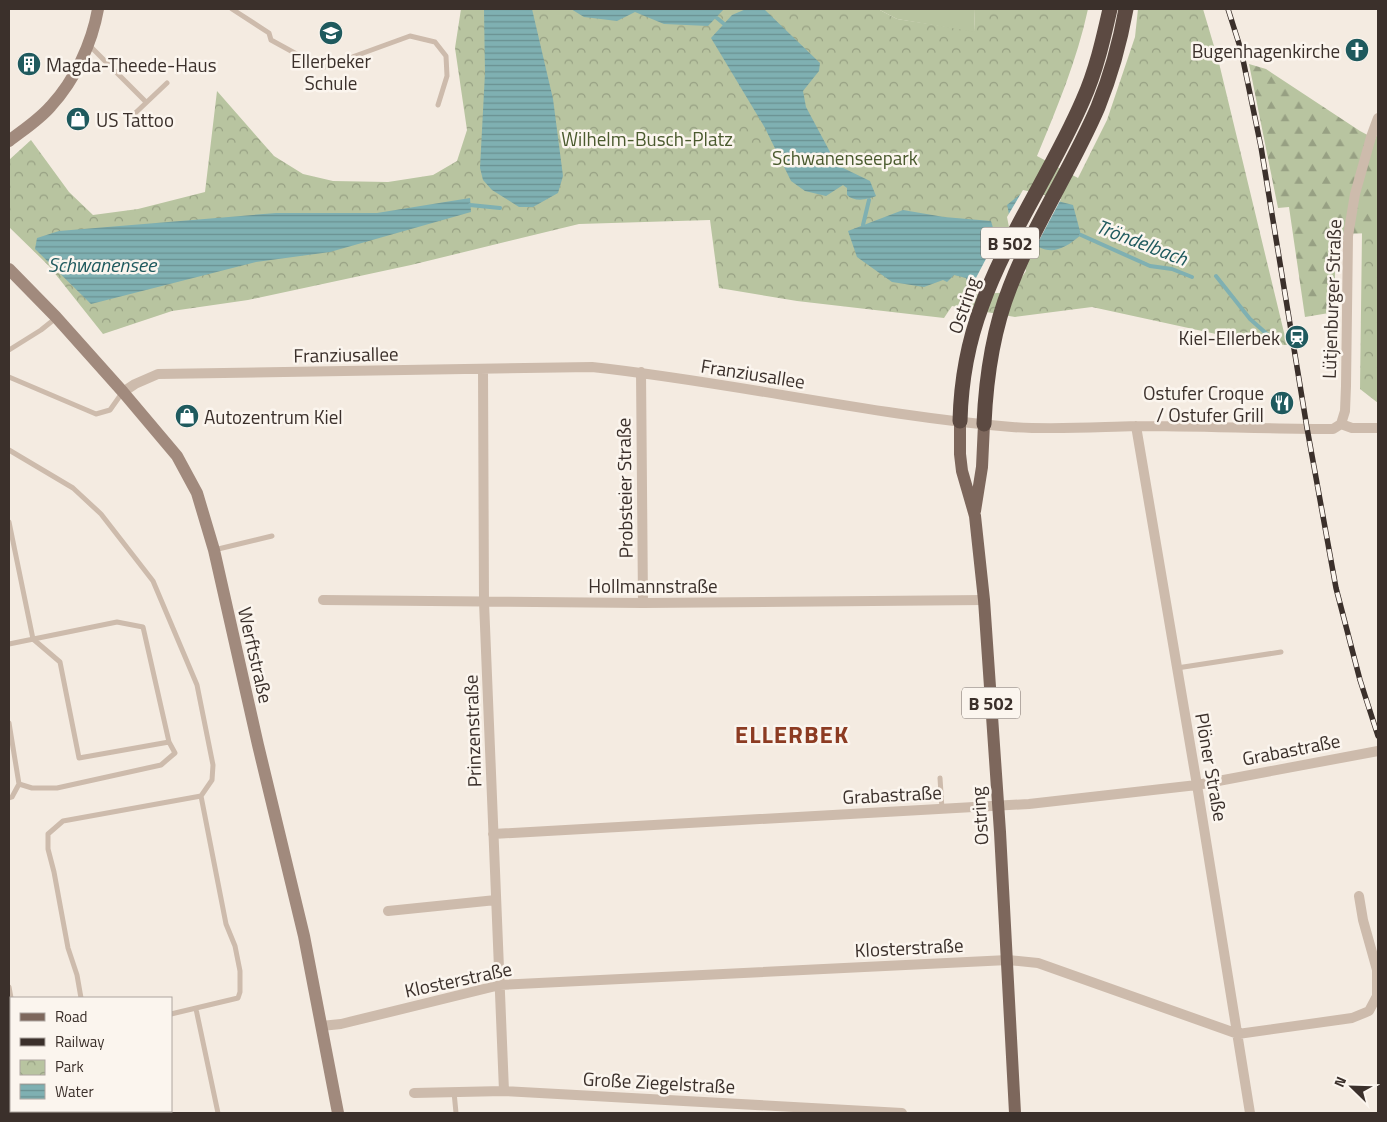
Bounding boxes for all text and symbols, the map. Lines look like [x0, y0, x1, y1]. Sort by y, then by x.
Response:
school or university icon: Ellerbeker Schule [318, 20, 344, 46]
place label: Bugenhagenkirche [1192, 36, 1340, 65]
church icon: Bugenhagenkirche [1344, 37, 1370, 63]
place label: Ellerbeker Schule [291, 46, 371, 97]
place label: Magda-Theede-Haus [46, 50, 217, 79]
building icon: Magda-Theede-Haus [16, 51, 42, 77]
place label: US Tattoo [96, 105, 174, 134]
shop icon: US Tattoo [65, 106, 91, 132]
park label: Wilhelm-Busch-Platz [561, 124, 733, 153]
park label: Schwanenseepark [772, 143, 918, 172]
water label: Tröndelbach [1092, 210, 1193, 274]
street label: Lütjenburger Straße [1314, 219, 1348, 379]
road number: B 502 [981, 228, 1039, 258]
water label: Schwanensee [48, 249, 158, 280]
street label: Ostring [940, 272, 986, 337]
place label: Kiel-Ellerbek [1179, 323, 1280, 352]
station icon: Kiel-Ellerbek [1284, 324, 1310, 350]
street label: Franziusallee [293, 339, 399, 369]
street label: Franziusallee [699, 350, 807, 396]
place label: Ostufer Croque / Ostufer Grill [1143, 378, 1264, 429]
restaurant icon: Ostufer Croque / Ostufer Grill [1269, 390, 1295, 416]
place label: Autozentrum Kiel [204, 402, 343, 431]
shop icon: Autozentrum Kiel [174, 403, 200, 429]
street label: Probsteier Straße [608, 417, 640, 559]
street label: Hollmannstraße [588, 571, 718, 600]
street label: Werftstraße [231, 604, 281, 706]
street label: Prinzenstraße [456, 674, 488, 788]
road number: B 502 [962, 688, 1020, 718]
street label: Plöner Straße [1188, 710, 1236, 824]
district label: ELLERBEK [735, 716, 849, 752]
street label: Grabastraße [1239, 725, 1343, 773]
street label: Grabastraße [842, 777, 942, 811]
street label: Ostring [962, 785, 996, 846]
street label: Klosterstraße [854, 930, 964, 964]
street label: Klosterstraße [402, 953, 514, 1005]
legend [10, 997, 172, 1112]
text: Road [55, 1005, 87, 1028]
text: Railway [55, 1030, 105, 1053]
text: Park [55, 1055, 84, 1078]
north arrow [1327, 1062, 1377, 1112]
street label: Große Ziegelstraße [582, 1064, 736, 1100]
text: N [1328, 1073, 1351, 1090]
text: Water [55, 1080, 94, 1103]

